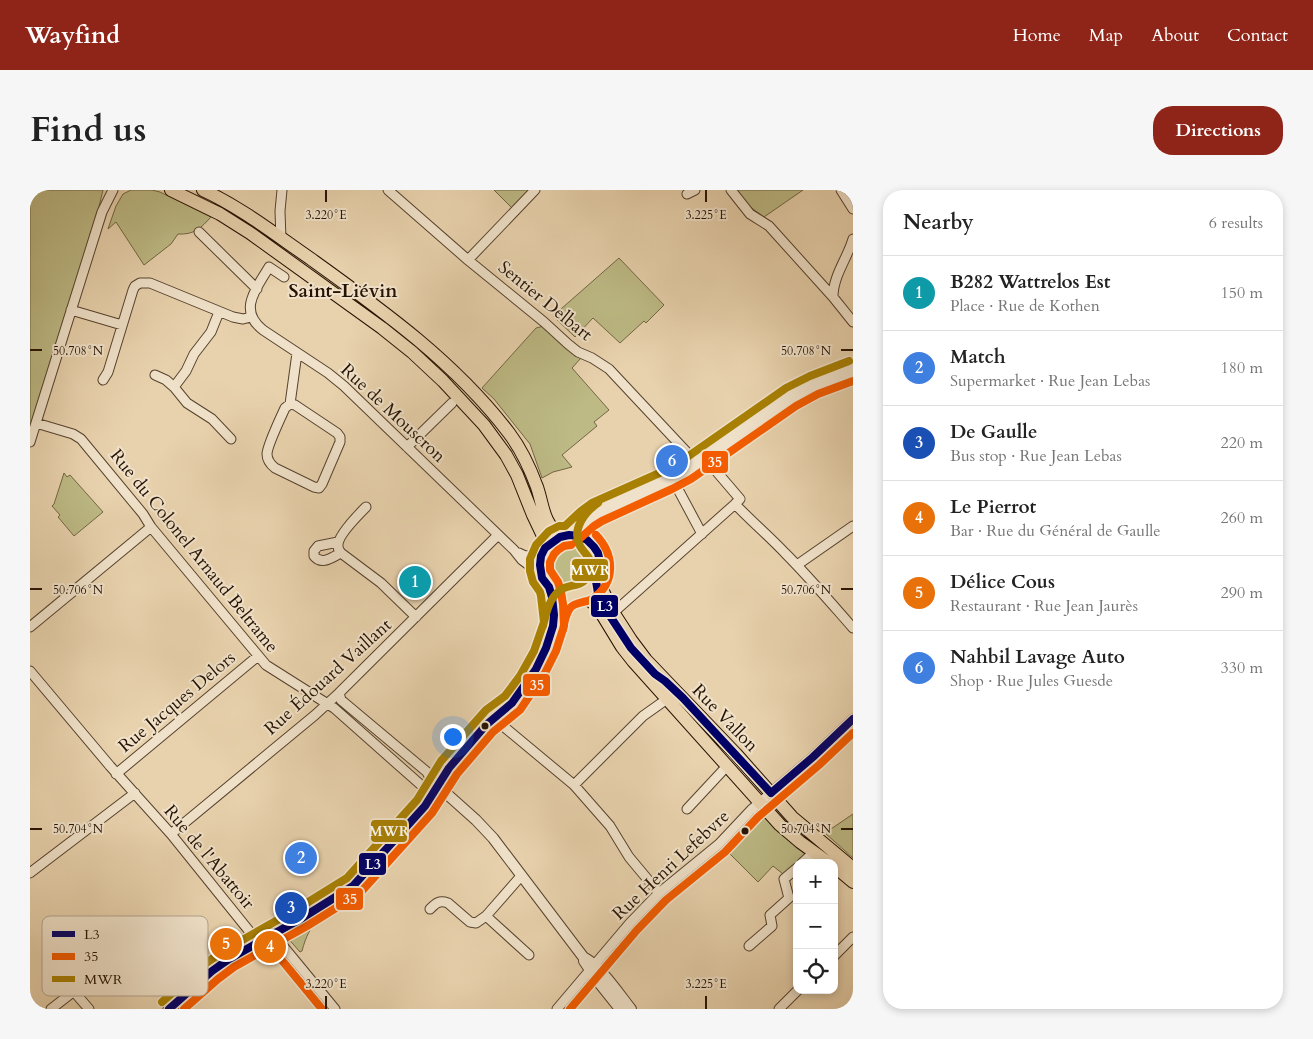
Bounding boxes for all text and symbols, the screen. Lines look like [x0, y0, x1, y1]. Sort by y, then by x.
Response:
text: Wayfind [25, 19, 120, 52]
text: Home [1013, 23, 1061, 48]
text: Map [1089, 23, 1123, 48]
text: About [1151, 23, 1199, 48]
text: Contact [1227, 23, 1288, 48]
text: Find us [30, 106, 146, 154]
button: Directions [1153, 106, 1283, 155]
text: 3.220°E [305, 207, 347, 223]
text: 3.225°E [685, 207, 727, 223]
text: Nearby [903, 208, 974, 237]
text: 6 results [1209, 212, 1263, 234]
street label: Sentier Delbart [493, 255, 598, 347]
text: B282 Wattrelos Est [950, 269, 1111, 295]
district label: Saint-Liévin [288, 278, 398, 304]
text: 1 [915, 282, 923, 304]
text: 150 m [1221, 282, 1263, 304]
text: Place · Rue de Kothen [950, 295, 1100, 317]
text: 50.708°N [53, 343, 104, 359]
text: 50.708°N [781, 343, 832, 359]
text: Match [950, 344, 1005, 370]
text: 2 [915, 357, 923, 379]
text: 180 m [1221, 357, 1263, 379]
street label: Rue de Mouscron [335, 358, 452, 469]
text: Supermarket · Rue Jean Lebas [950, 370, 1150, 392]
text: De Gaulle [950, 419, 1037, 445]
text: 3 [915, 432, 923, 454]
text: 220 m [1221, 432, 1263, 454]
pin: 6 [656, 442, 688, 480]
street label: Rue du Colonel Arnaud Beltrame [104, 444, 284, 658]
text: Bus stop · Rue Jean Lebas [950, 445, 1122, 467]
line badge: 35 [701, 450, 729, 474]
text: 35 [708, 453, 722, 472]
text: Le Pierrot [950, 494, 1036, 520]
text: 4 [915, 507, 923, 529]
text: 260 m [1221, 507, 1263, 529]
text: Bar · Rue du Général de Gaulle [950, 520, 1161, 542]
line badge: MWR [571, 558, 609, 582]
text: MWR [570, 561, 611, 580]
pin: 1 [399, 563, 431, 601]
text: Délice Cous [950, 569, 1055, 595]
text: 50.706°N [53, 582, 104, 598]
text: 50.706°N [781, 582, 832, 598]
text: 5 [915, 582, 923, 604]
text: 290 m [1221, 582, 1263, 604]
line badge: L3 [590, 594, 619, 618]
text: Restaurant · Rue Jean Jaurès [950, 595, 1138, 617]
text: L3 [597, 597, 613, 616]
street label: Rue Édouard Vaillant [259, 613, 397, 741]
text: Nahbil Lavage Auto [950, 644, 1125, 670]
street label: Rue Jacques Delors [113, 646, 241, 758]
text: 6 [915, 657, 923, 679]
text: 330 m [1221, 657, 1263, 679]
text: Shop · Rue Jules Guesde [950, 670, 1113, 692]
line badge: 35 [522, 673, 551, 697]
text: 35 [530, 676, 544, 695]
street label: Rue Vallon [686, 679, 764, 758]
unlabelled marker [480, 721, 490, 731]
your location [440, 724, 466, 750]
street label: Rue de l'Abattoir [158, 799, 261, 915]
street label: Rue Henri Lefebvre [607, 804, 735, 926]
line badge: MWR [370, 819, 408, 843]
text: 50.704°N [53, 821, 104, 837]
text: 50.704°N [781, 821, 832, 837]
text: MWR [369, 822, 410, 841]
unlabelled marker [740, 826, 750, 836]
pin: 2 [285, 839, 317, 877]
line badge: L3 [358, 852, 387, 876]
text: L3 [365, 855, 381, 874]
map controls [793, 859, 838, 994]
button: + [793, 859, 838, 904]
line badge: 35 [335, 887, 364, 911]
pin: 3 [275, 889, 307, 927]
text: 35 [343, 890, 357, 909]
button: − [793, 904, 838, 949]
legend [42, 916, 208, 996]
text: L3 [84, 925, 100, 944]
pin: 5 [210, 925, 242, 963]
pin: 4 [254, 928, 286, 966]
text: 35 [84, 947, 98, 966]
button: locate [793, 949, 838, 994]
text: MWR [84, 970, 123, 989]
text: 3.220°E [305, 976, 347, 992]
text: 3.225°E [685, 976, 727, 992]

